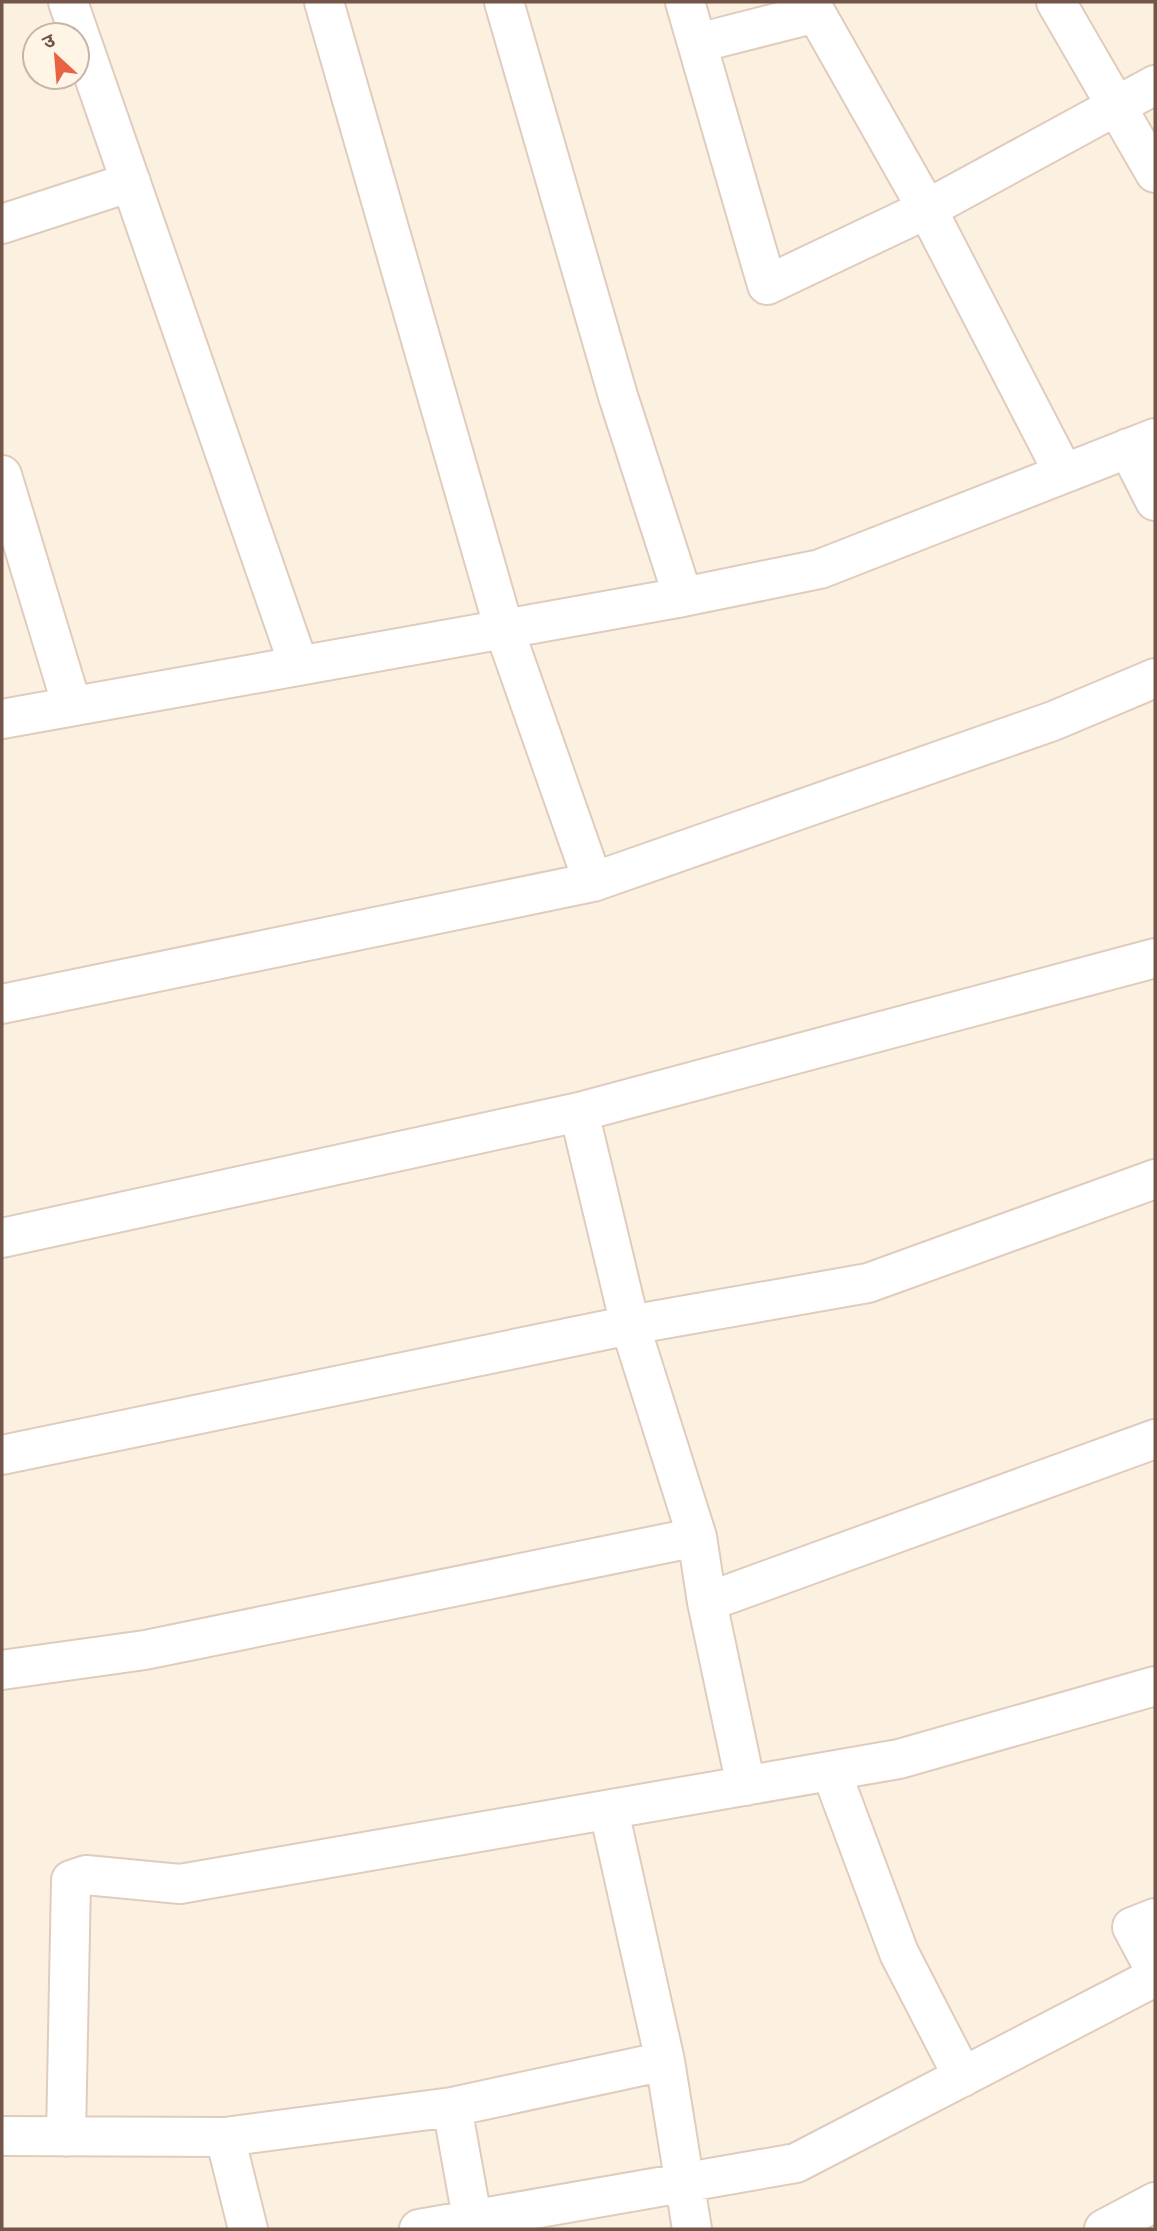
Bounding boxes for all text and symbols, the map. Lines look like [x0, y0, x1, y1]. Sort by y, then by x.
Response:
north arrow [21, 21, 91, 91]
text: उ [38, 27, 60, 54]

